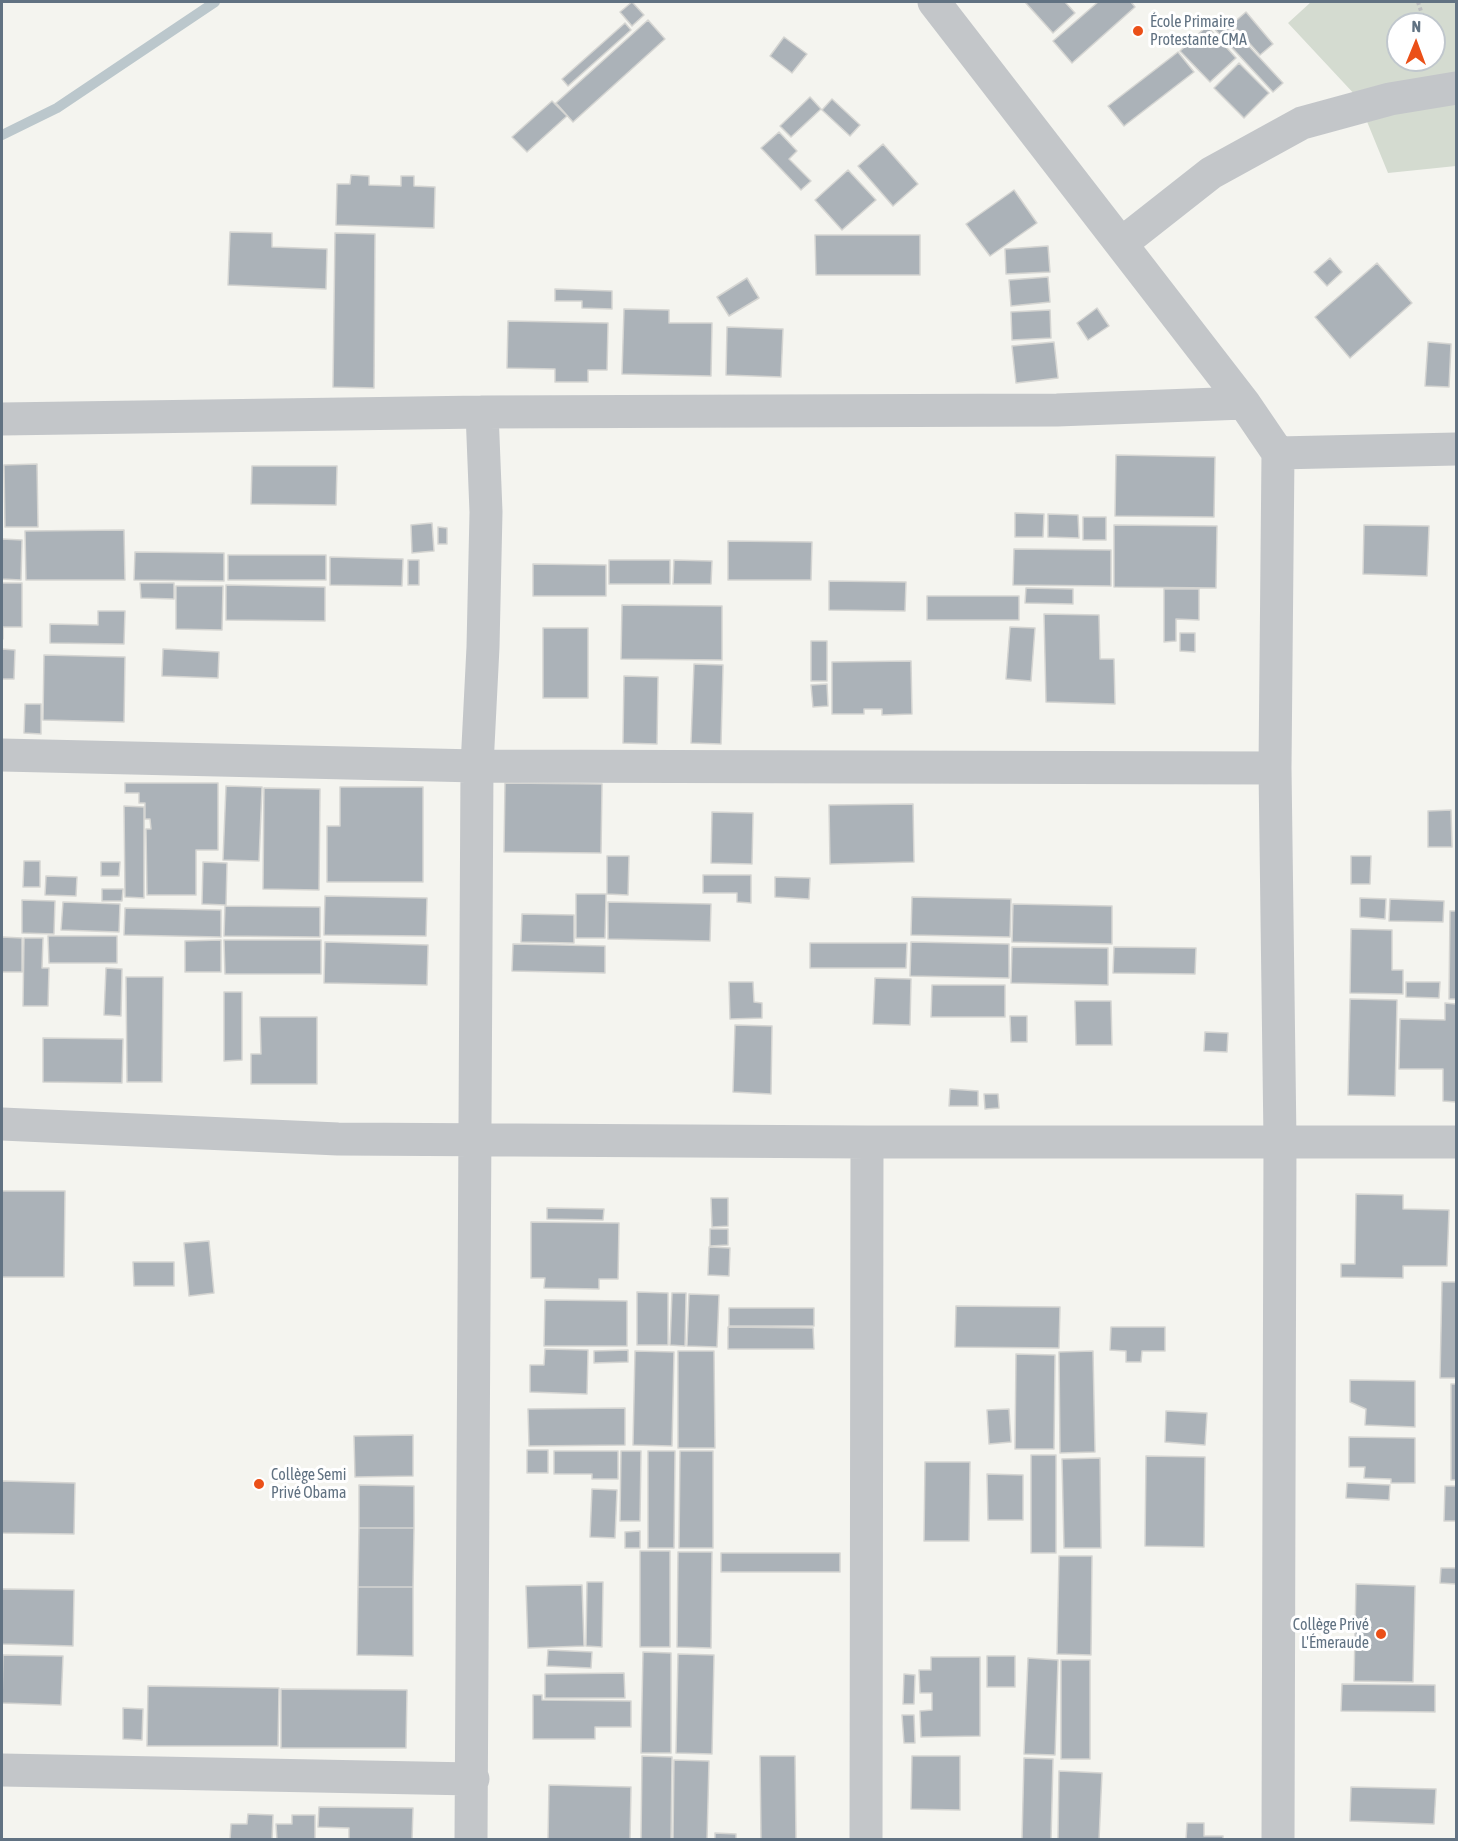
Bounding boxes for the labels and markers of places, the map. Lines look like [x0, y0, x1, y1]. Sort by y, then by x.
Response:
place label: École Primaire Protestante CMA [1150, 12, 1247, 50]
marker: École Primaire Protestante CMA [1131, 24, 1145, 38]
place label: Collège Semi Privé Obama [271, 1465, 347, 1503]
marker: Collège Semi Privé Obama [252, 1477, 266, 1491]
place label: Collège Privé L'Émeraude [1293, 1615, 1369, 1653]
marker: Collège Privé L'Émeraude [1374, 1627, 1388, 1641]

